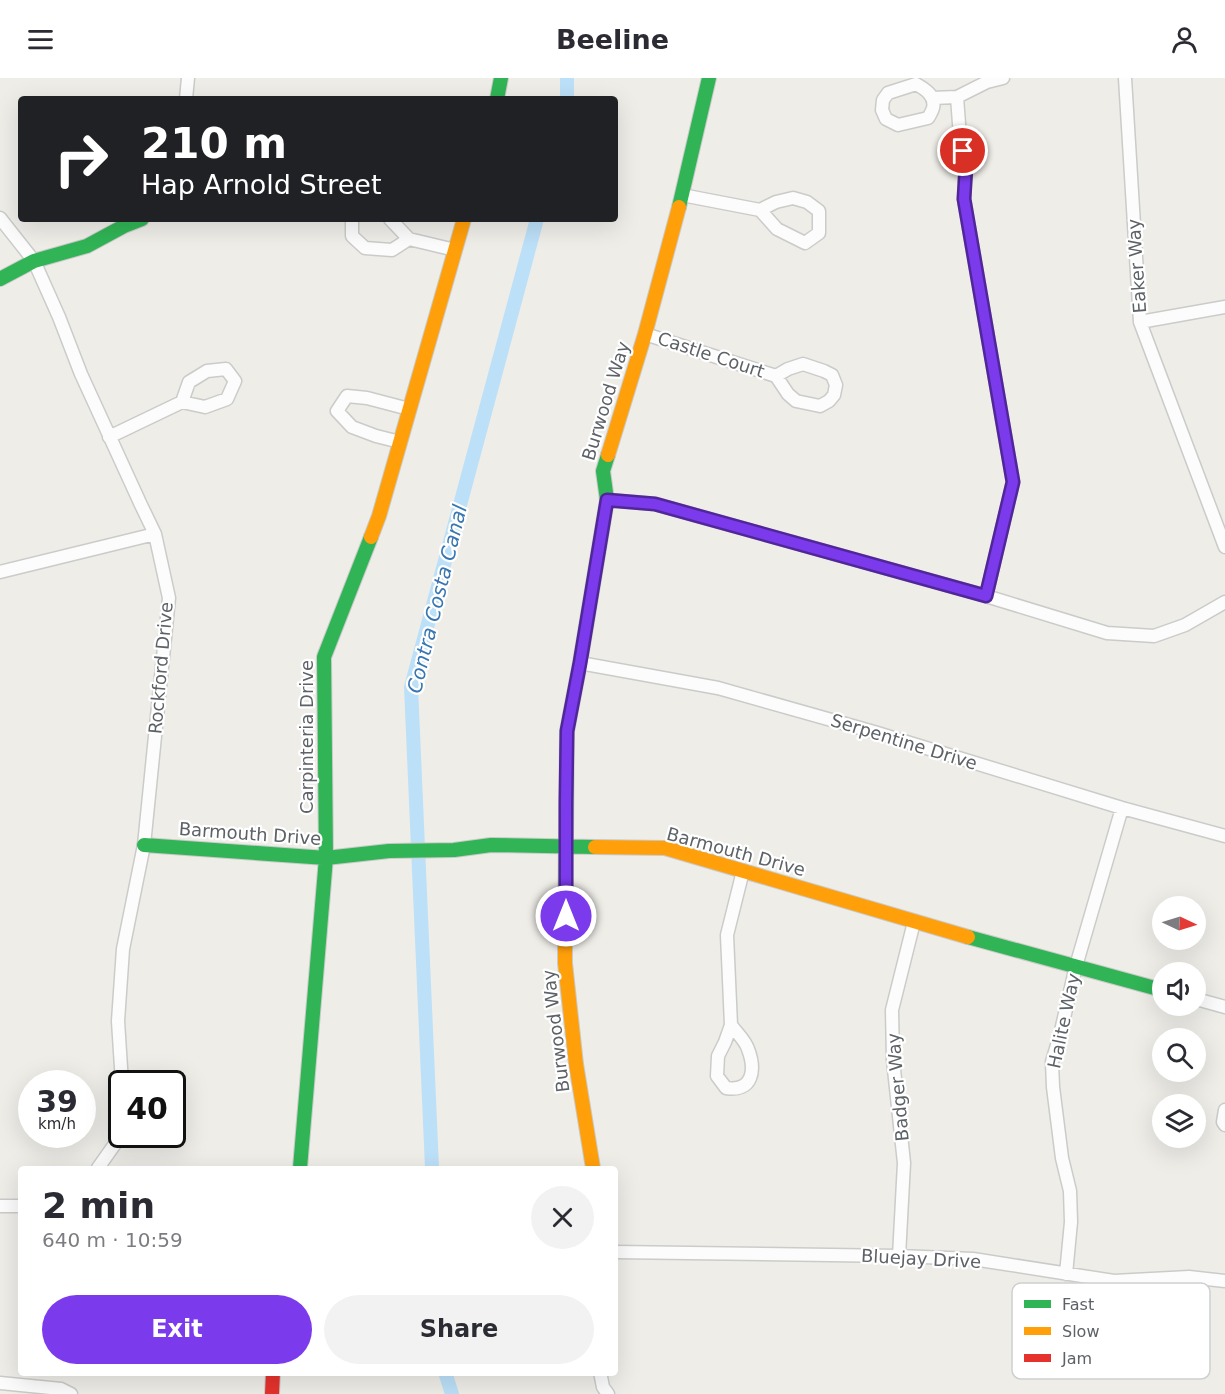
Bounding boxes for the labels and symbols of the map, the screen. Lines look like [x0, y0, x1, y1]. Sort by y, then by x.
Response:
pin [937, 125, 988, 176]
street label: Eaker Way [1123, 218, 1150, 314]
street label: Castle Court [655, 327, 767, 382]
street label: Burwood Way [577, 338, 634, 463]
water label: Contra Costa Canal [402, 502, 472, 696]
street label: Rockford Drive [144, 601, 177, 735]
street label: Carpinteria Drive [296, 660, 317, 814]
street label: Serpentine Drive [828, 709, 980, 774]
street label: Barmouth Drive [178, 818, 322, 849]
street label: Barmouth Drive [665, 823, 808, 880]
position arrow [534, 884, 598, 948]
north arrow [1152, 896, 1206, 950]
street label: Burwood Way [538, 968, 573, 1094]
street label: Halite Way [1043, 971, 1084, 1070]
street label: Badger Way [882, 1032, 913, 1142]
speed limit sign: 40 [108, 1070, 186, 1148]
street label: Bluejay Drive [860, 1245, 982, 1272]
legend [1012, 1283, 1210, 1379]
text: Fast [1062, 1295, 1094, 1314]
text: Slow [1062, 1322, 1099, 1341]
text: Jam [1061, 1349, 1092, 1368]

